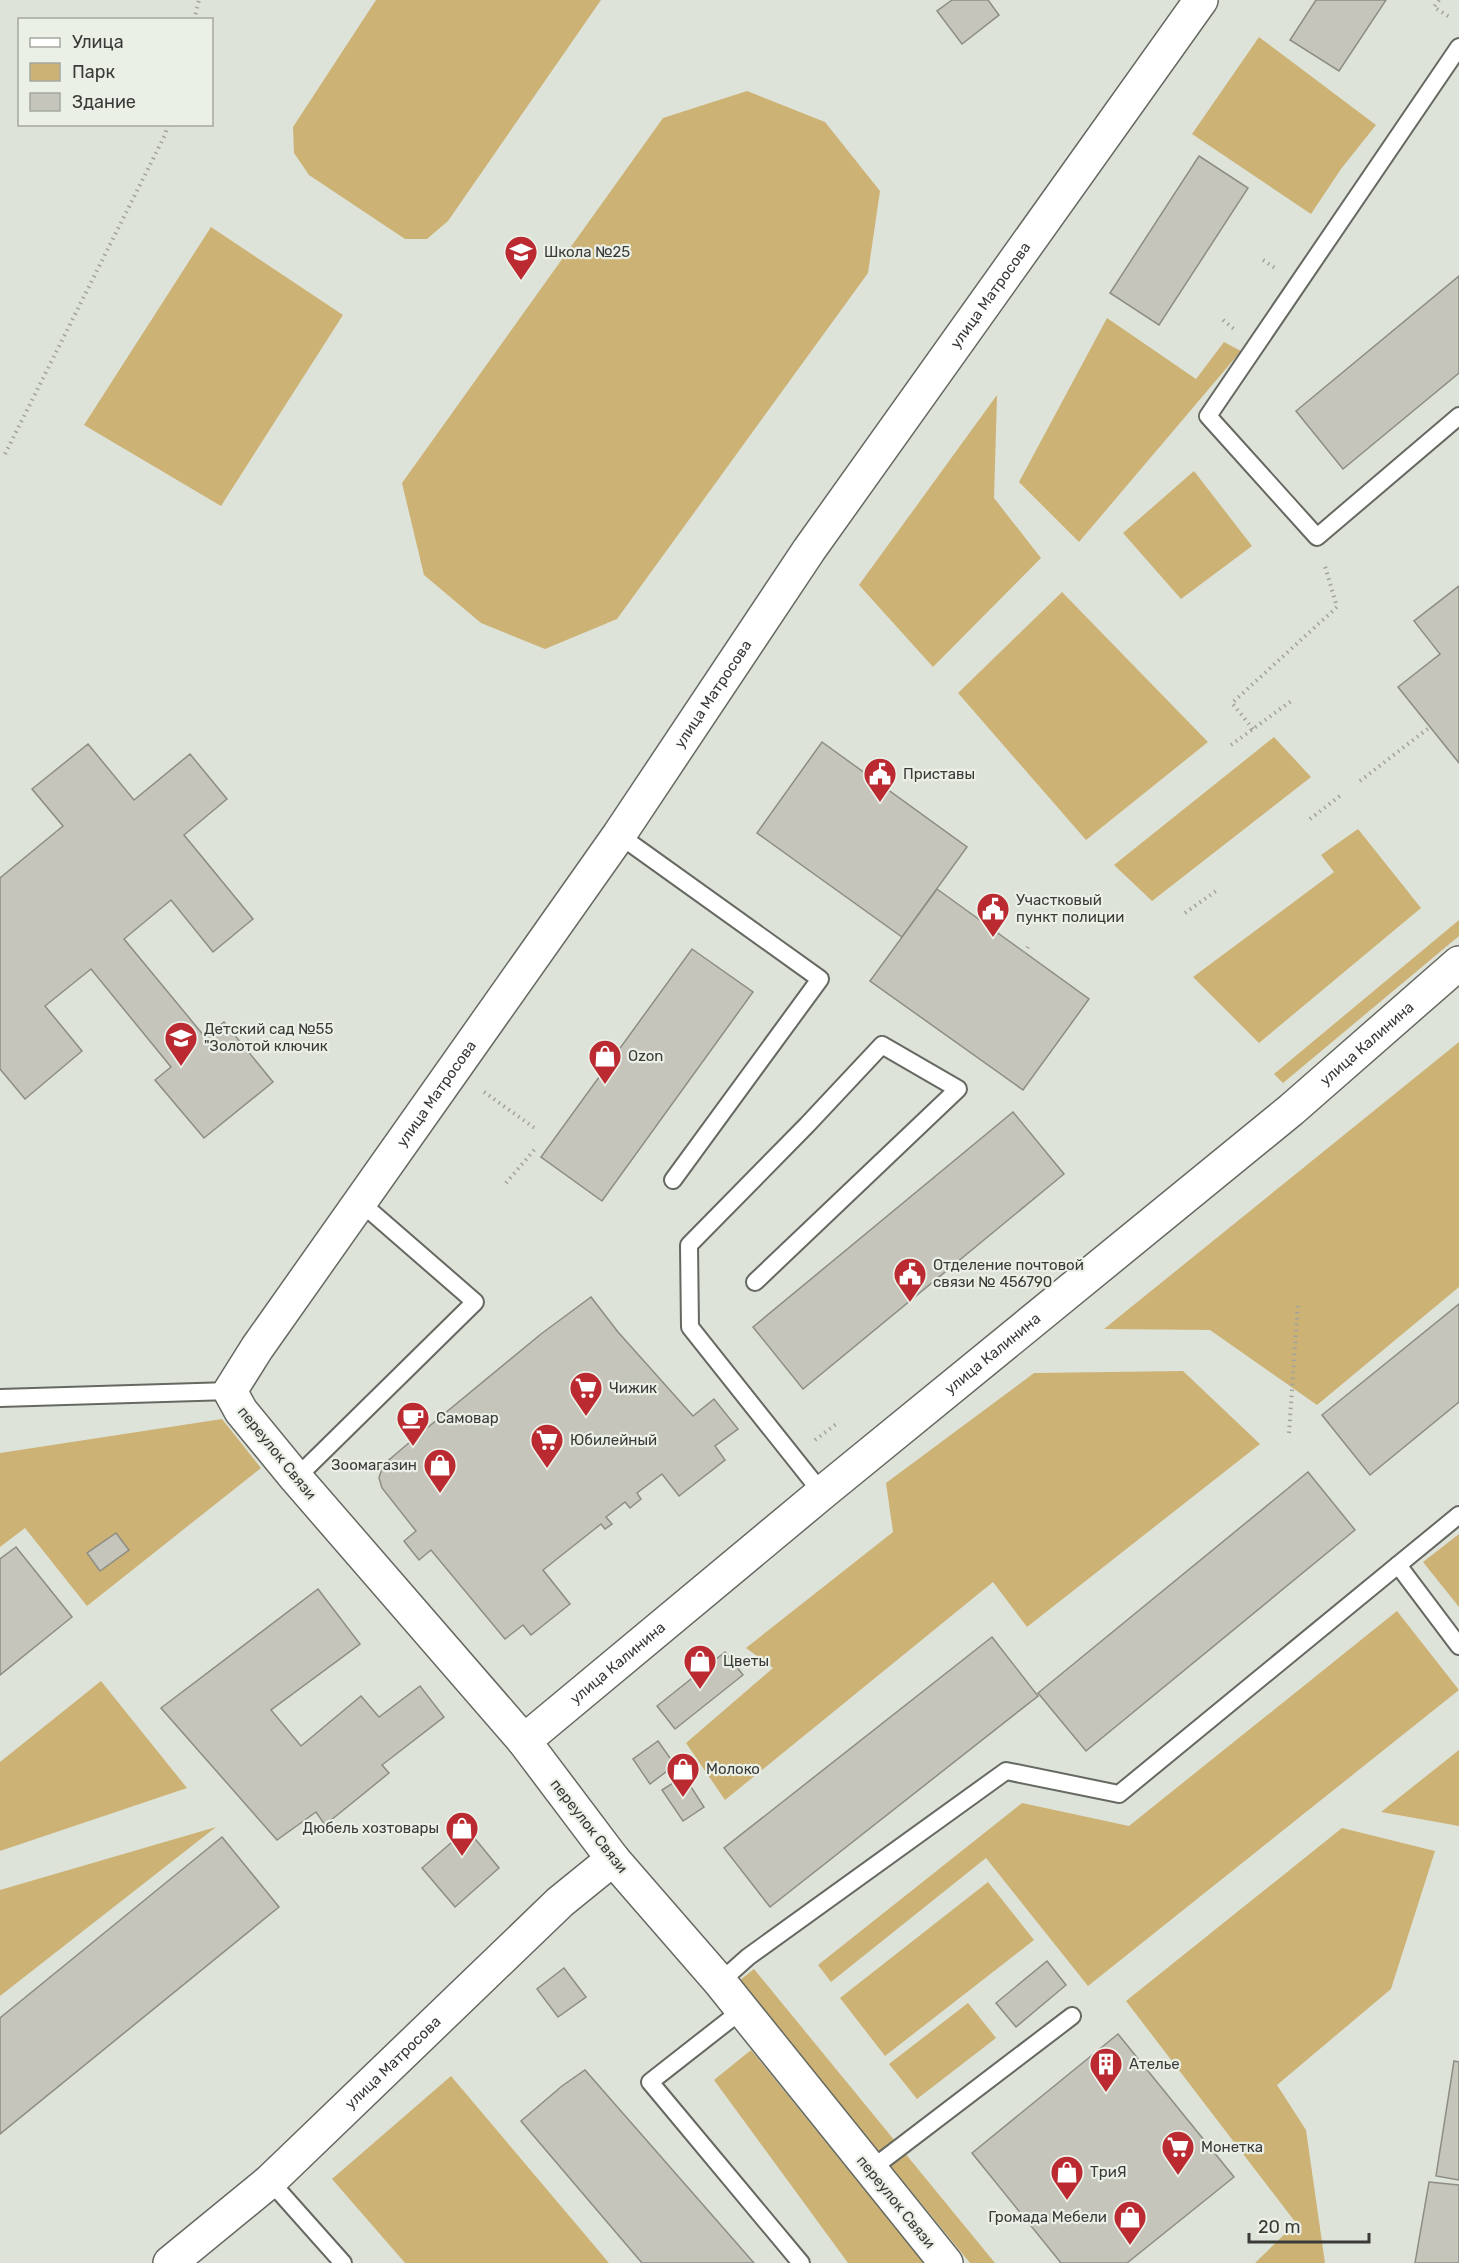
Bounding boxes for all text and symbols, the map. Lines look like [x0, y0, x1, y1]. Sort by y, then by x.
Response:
legend [18, 18, 213, 126]
text: Улица [72, 31, 124, 53]
text: Парк [72, 61, 116, 83]
text: Здание [72, 91, 136, 113]
school or university icon: Школа №25 [503, 234, 539, 281]
street label: улица Матросова [947, 239, 1034, 352]
place label: Школа №25 [544, 243, 630, 261]
street label: улица Матросова [671, 637, 755, 751]
public building icon: Приставы [862, 756, 898, 803]
place label: Приставы [903, 765, 975, 783]
public building icon: Участковый пункт полиции [975, 891, 1011, 938]
place label: Участковый пункт полиции [1016, 891, 1124, 926]
street label: улица Калинина [1316, 998, 1417, 1089]
school or university icon: Детский сад №55 "Золотой ключик [163, 1020, 199, 1067]
place label: Детский сад №55 "Золотой ключик [204, 1020, 333, 1055]
street label: улица Матросова [393, 1037, 480, 1150]
shop icon: Ozon [587, 1038, 623, 1085]
place label: Ozon [628, 1047, 663, 1065]
public building icon: Отделение почтовой связи № 456790 [892, 1256, 928, 1303]
place label: Отделение почтовой связи № 456790 [933, 1256, 1084, 1291]
street label: улица Калинина [941, 1309, 1044, 1398]
supermarket icon: Чижик [568, 1370, 604, 1417]
place label: Чижик [609, 1379, 657, 1397]
cafe icon: Самовар [395, 1400, 431, 1447]
street label: переулок Связи [234, 1403, 320, 1503]
place label: Самовар [436, 1409, 499, 1427]
supermarket icon: Юбилейный [529, 1422, 565, 1469]
place label: Юбилейный [570, 1431, 657, 1449]
shop icon: Зоомагазин [422, 1447, 458, 1494]
place label: Зоомагазин [331, 1456, 417, 1474]
street label: улица Калинина [567, 1618, 669, 1708]
shop icon: Цветы [682, 1643, 718, 1690]
place label: Цветы [723, 1652, 769, 1670]
shop icon: Молоко [665, 1751, 701, 1798]
place label: Молоко [706, 1760, 760, 1778]
street label: переулок Связи [547, 1775, 631, 1877]
shop icon: Дюбель хозтовары [444, 1810, 480, 1857]
place label: Дюбель хозтовары [303, 1819, 439, 1837]
street label: улица Матросова [341, 2013, 445, 2113]
building icon: Ателье [1088, 2046, 1124, 2093]
place label: Ателье [1129, 2055, 1180, 2073]
supermarket icon: Монетка [1160, 2129, 1196, 2176]
place label: Монетка [1201, 2138, 1263, 2156]
street label: переулок Связи [853, 2152, 939, 2252]
shop icon: ТриЯ [1049, 2154, 1085, 2201]
place label: ТриЯ [1090, 2163, 1127, 2181]
shop icon: Громада Мебели [1112, 2199, 1148, 2246]
scale bar [1249, 2206, 1369, 2244]
place label: Громада Мебели [988, 2208, 1107, 2226]
text: 20 m [1258, 2216, 1300, 2238]

